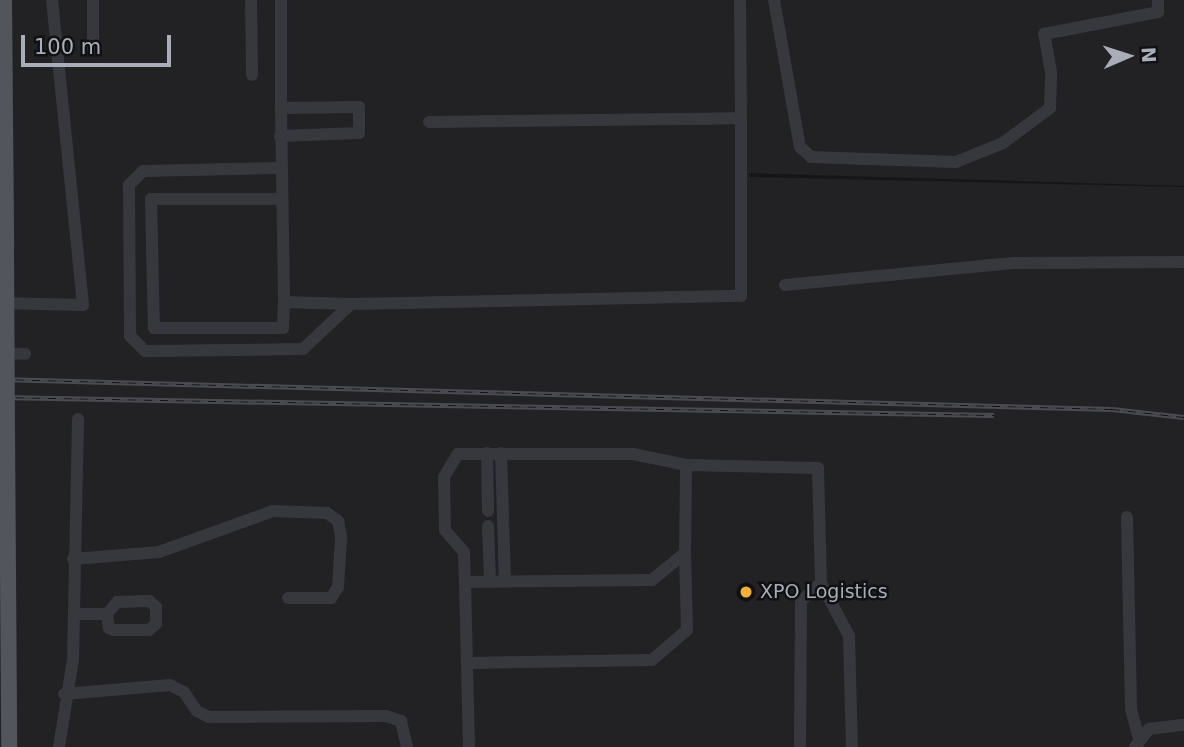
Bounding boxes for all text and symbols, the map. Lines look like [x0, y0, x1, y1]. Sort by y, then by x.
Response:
scale bar [24, 21, 175, 65]
north arrow [1093, 21, 1163, 91]
text: 100 m [34, 35, 101, 59]
text: N [1138, 46, 1160, 63]
place label: XPO Logistics [760, 581, 888, 603]
marker: XPO Logistics [738, 584, 754, 600]

